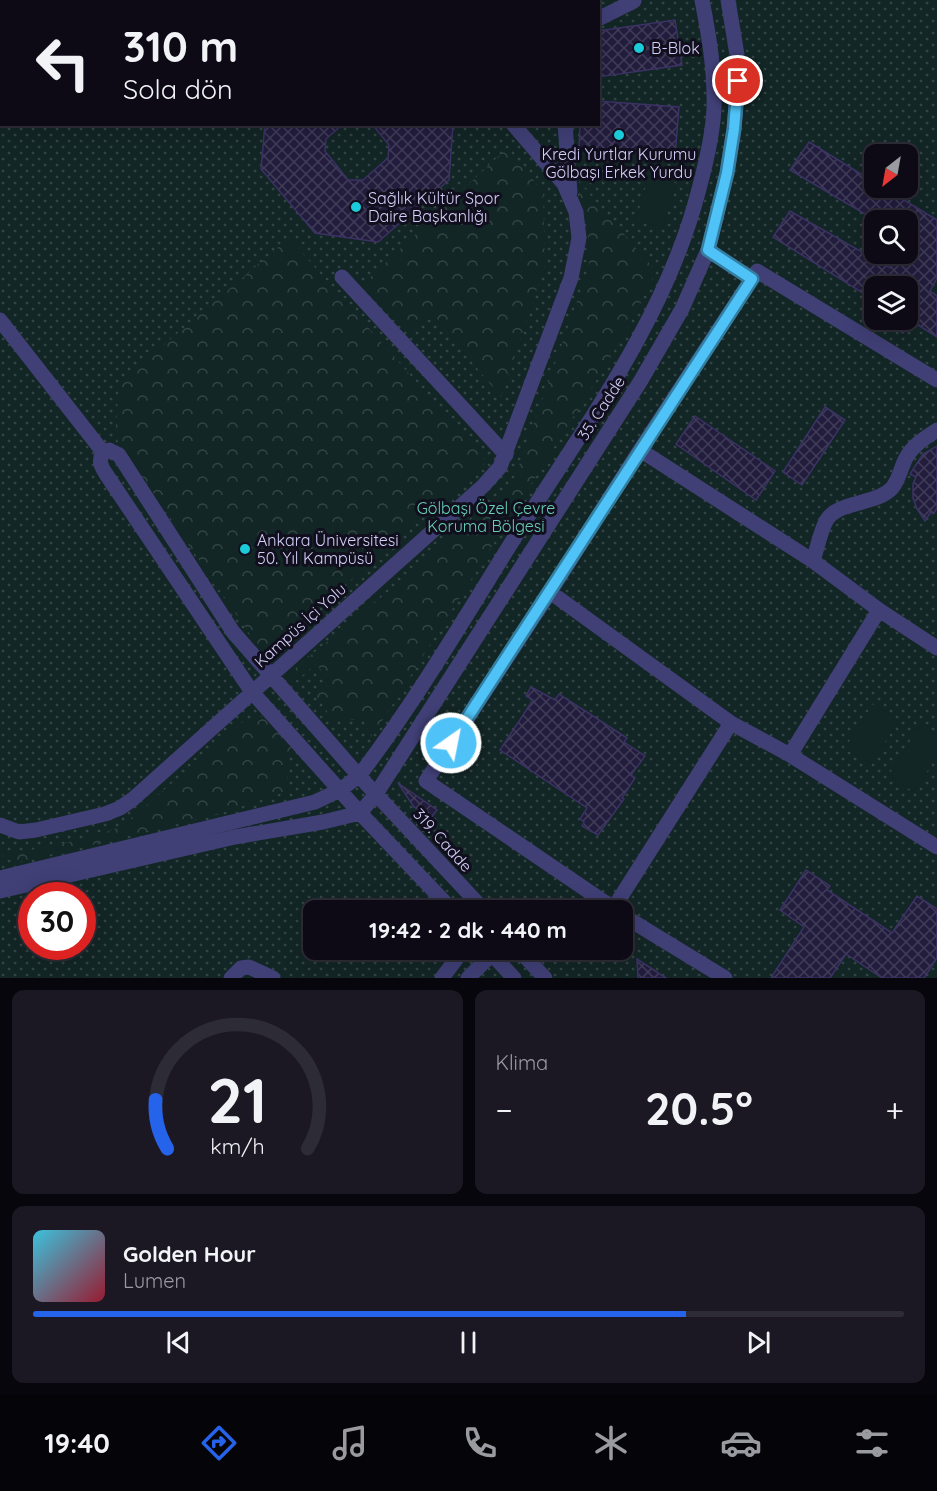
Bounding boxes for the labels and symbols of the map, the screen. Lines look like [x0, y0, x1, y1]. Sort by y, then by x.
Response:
place label: B-Blok [651, 38, 700, 58]
marker: B-Blok [632, 41, 646, 55]
pin [712, 55, 763, 106]
marker: Kredi Yurtlar Kurumu Gölbaşı Erkek Yurdu [612, 128, 626, 142]
place label: Kredi Yurtlar Kurumu Gölbaşı Erkek Yurdu [542, 144, 696, 182]
north arrow [864, 144, 918, 198]
place label: Sağlık Kültür Spor Daire Başkanlığı [368, 188, 500, 226]
marker: Sağlık Kültür Spor Daire Başkanlığı [349, 200, 363, 214]
street label: 35. Cadde [573, 372, 629, 444]
park label: Gölbaşı Özel Çevre Koruma Bölgesi [417, 498, 555, 536]
place label: Ankara Üniversitesi 50. Yıl Kampüsü [257, 530, 399, 568]
marker: Ankara Üniversitesi 50. Yıl Kampüsü [238, 542, 252, 556]
street label: Kampüs İçi Yolu [250, 579, 350, 671]
position arrow [419, 711, 483, 775]
street label: 319. Cadde [409, 804, 477, 876]
speed limit sign: 30 [18, 882, 96, 960]

